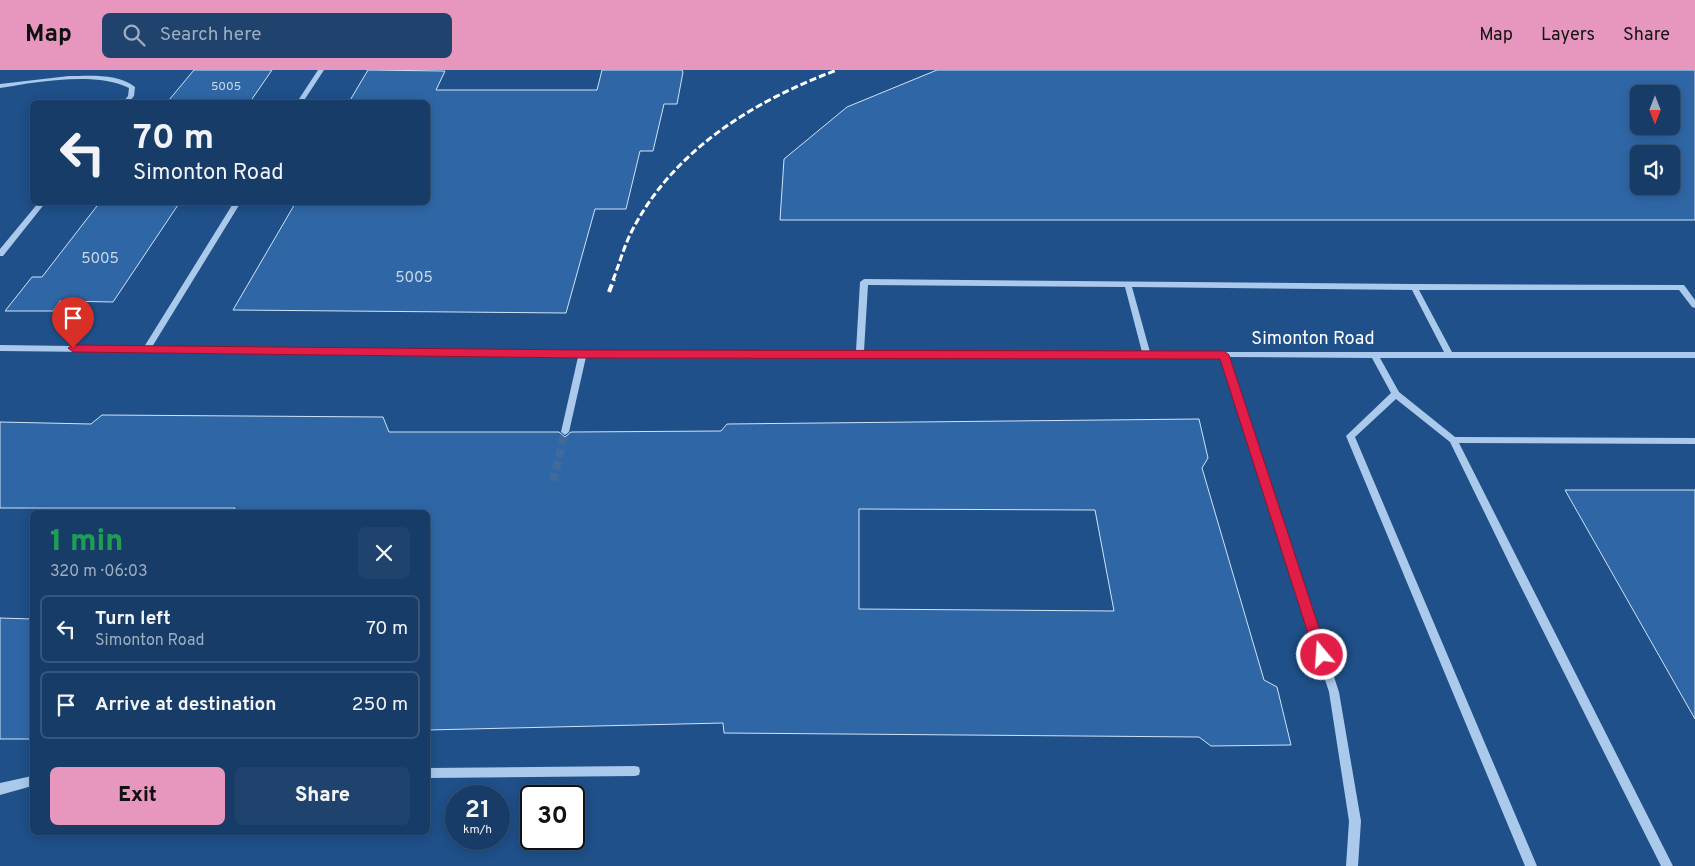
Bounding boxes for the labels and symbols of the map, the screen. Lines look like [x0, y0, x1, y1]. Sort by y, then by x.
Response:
house number: 5005 [211, 79, 241, 95]
north arrow [1630, 85, 1680, 135]
house number: 5005 [81, 250, 119, 269]
house number: 5005 [395, 269, 433, 288]
pin [52, 297, 94, 348]
street label: Simonton Road [1251, 328, 1375, 351]
position arrow [1295, 628, 1347, 680]
speed limit sign: 30 [520, 785, 585, 850]

